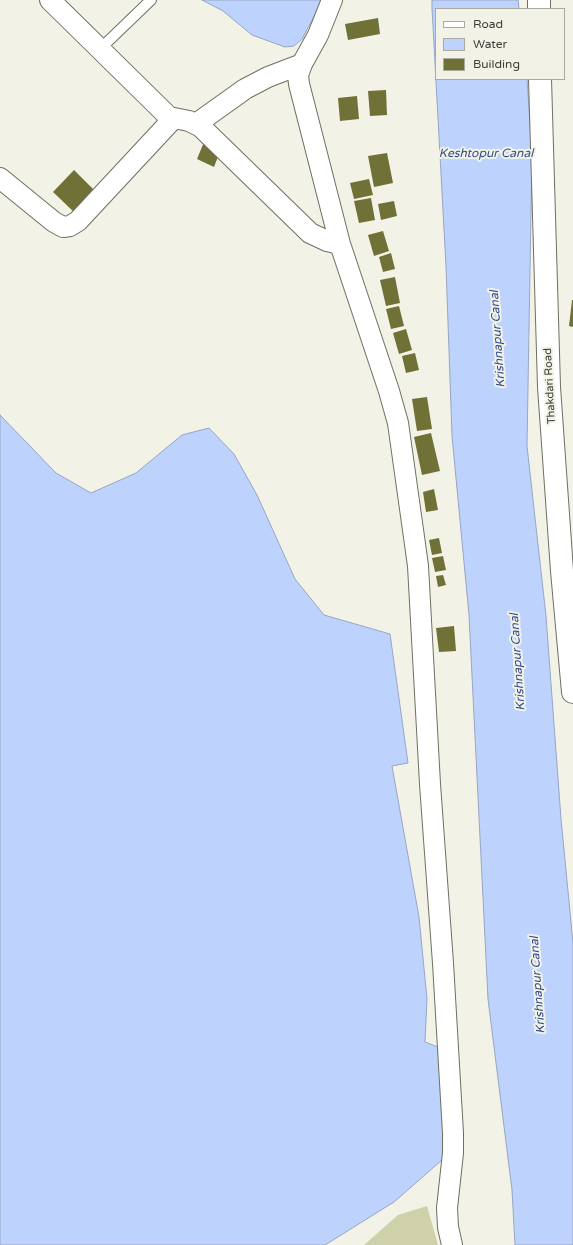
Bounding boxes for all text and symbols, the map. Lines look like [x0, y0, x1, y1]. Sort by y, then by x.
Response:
legend [435, 8, 565, 80]
text: Road [473, 17, 503, 31]
text: Water [473, 37, 507, 51]
text: Building [473, 57, 520, 71]
water label: Keshtopur Canal [439, 147, 533, 161]
water label: Krishnapur Canal [487, 290, 509, 388]
street label: Thakdari Road [541, 348, 559, 424]
water label: Krishnapur Canal [507, 613, 529, 711]
water label: Krishnapur Canal [527, 936, 549, 1034]

